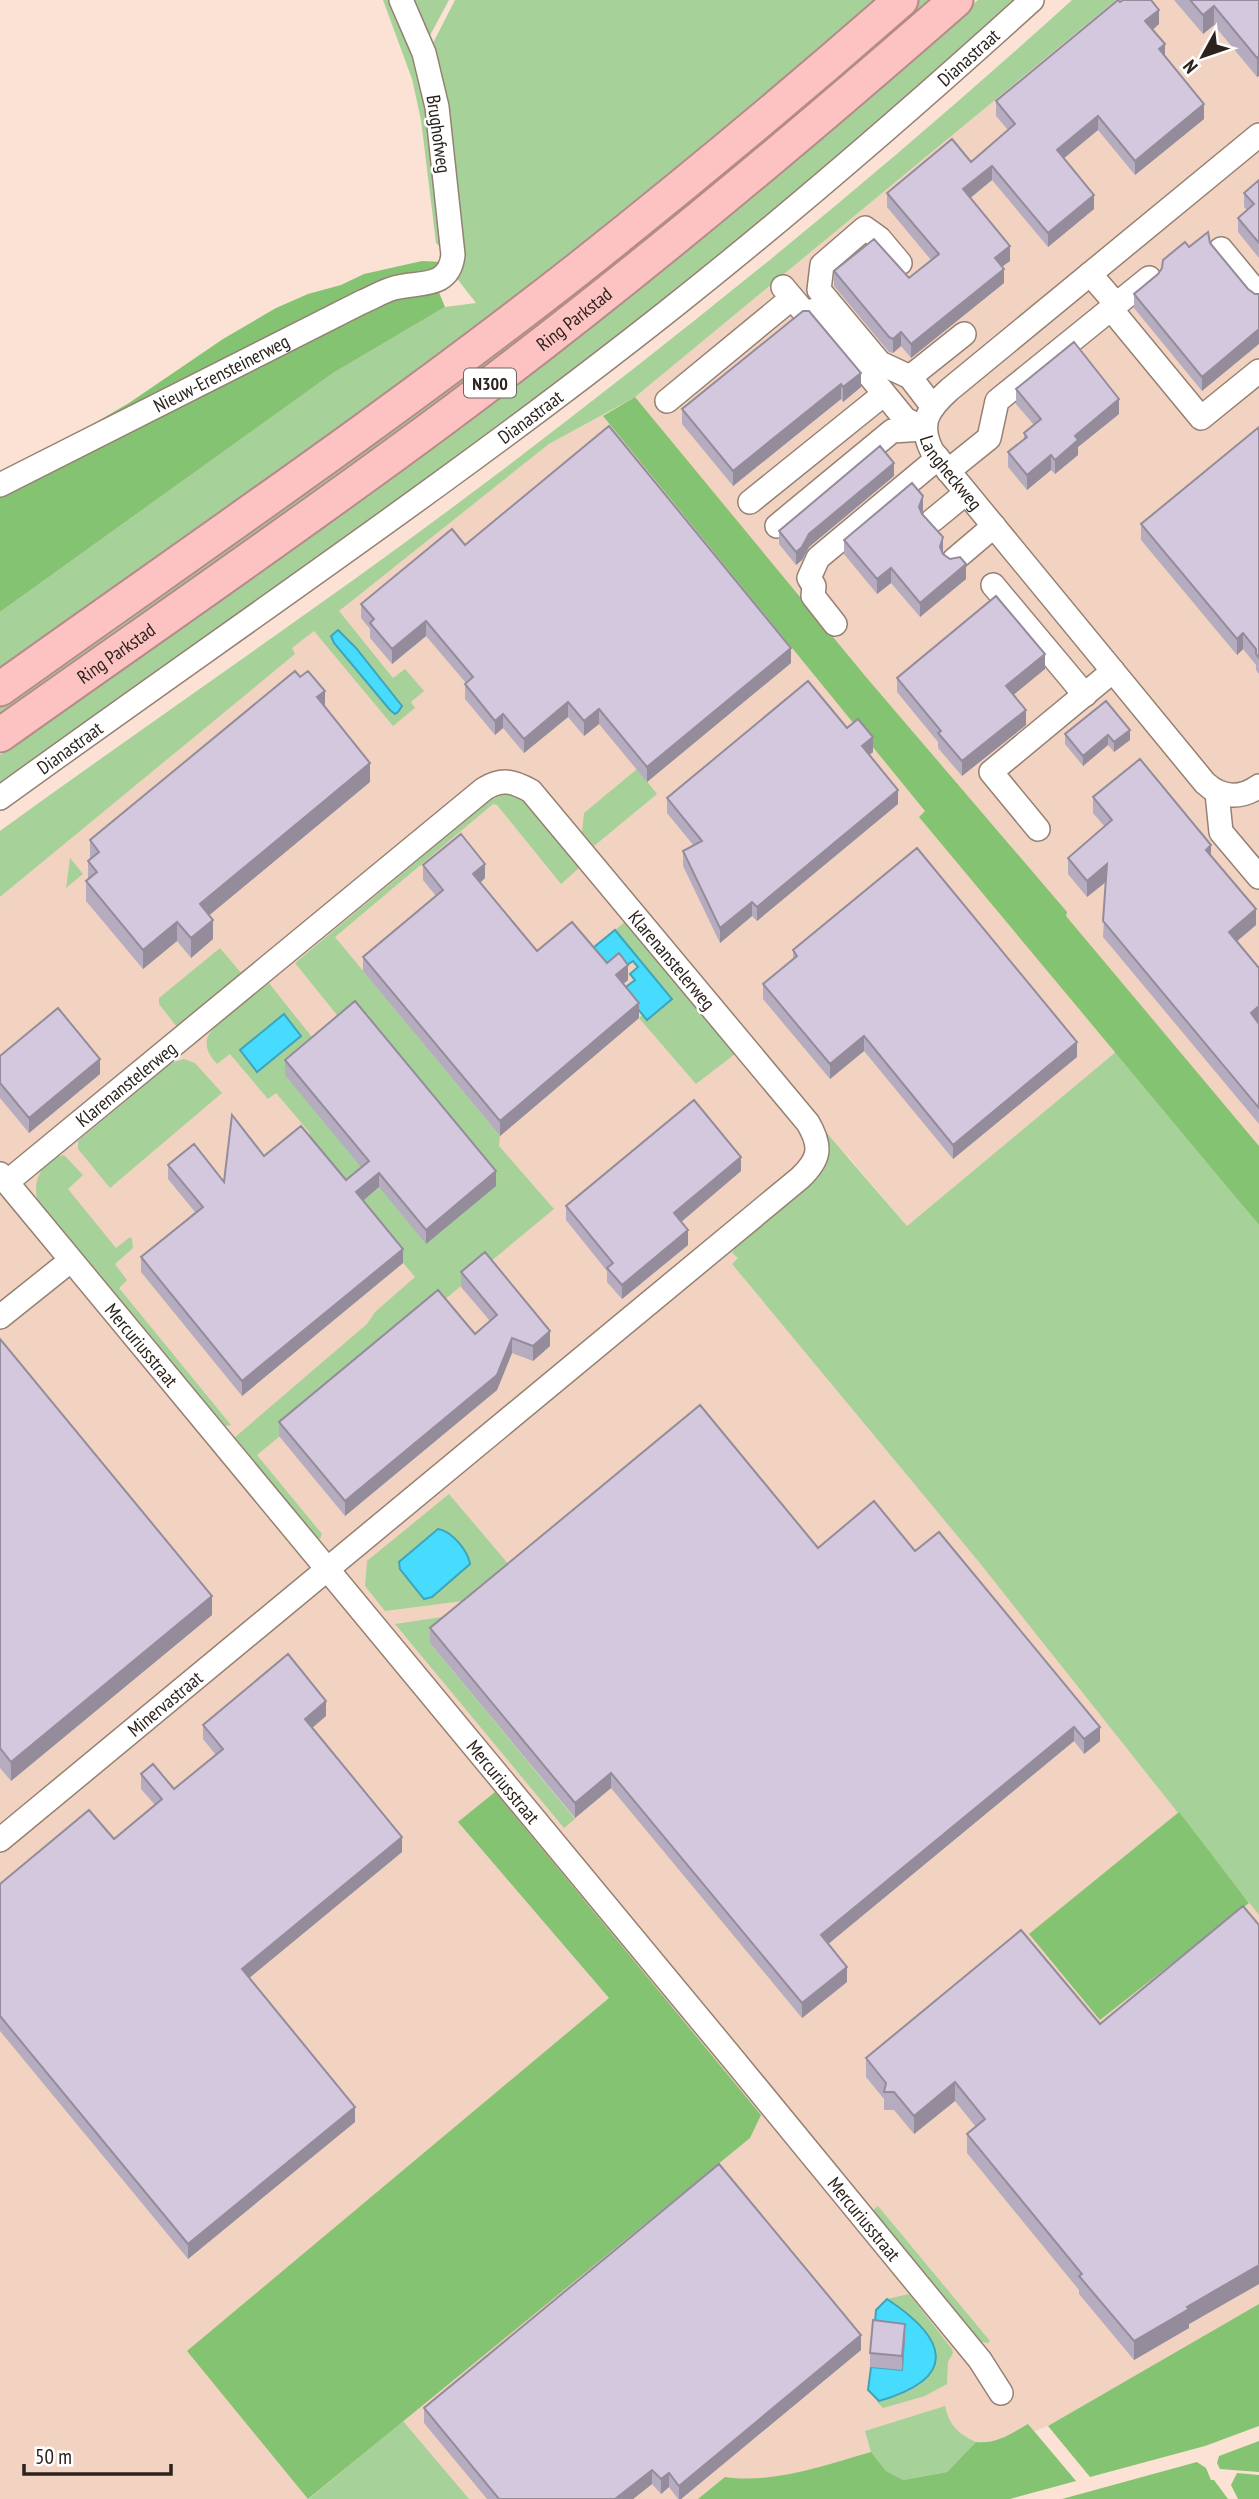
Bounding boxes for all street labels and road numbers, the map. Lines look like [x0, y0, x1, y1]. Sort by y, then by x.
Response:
street label: Dianastraat [932, 23, 1005, 91]
street label: Brughofweg [422, 93, 456, 175]
street label: Ring Parkstad [531, 282, 617, 356]
street label: Nieuw-Erensteinerweg [150, 329, 293, 417]
road number: N300 [464, 368, 516, 398]
street label: Dianastraat [493, 384, 568, 449]
street label: Langheckweg [915, 432, 988, 515]
street label: Ring Parkstad [72, 618, 160, 689]
street label: Dianastraat [32, 716, 108, 779]
street label: Klarenanstelerweg [623, 905, 721, 1015]
street label: Klarenanstelerweg [71, 1036, 181, 1132]
street label: Mercuriusstraat [100, 1298, 184, 1392]
street label: Minervastraat [123, 1665, 208, 1741]
street label: Mercuriusstraat [462, 1735, 545, 1829]
street label: Mercuriusstraat [823, 2172, 906, 2266]

